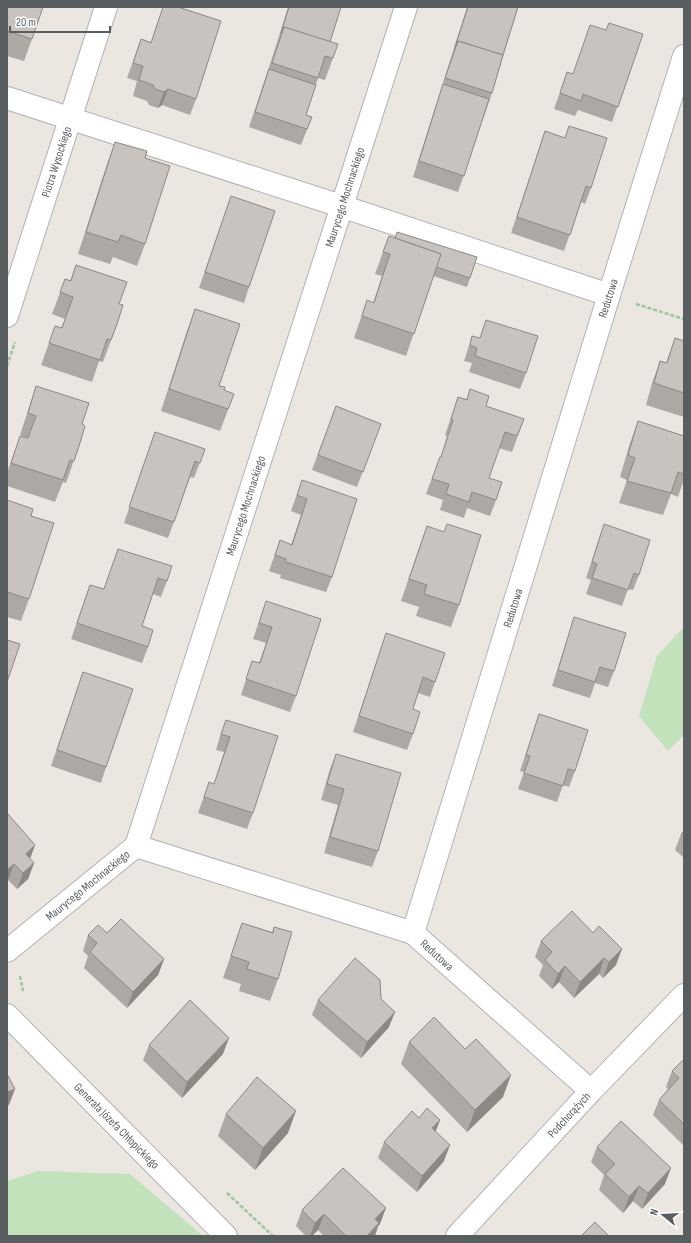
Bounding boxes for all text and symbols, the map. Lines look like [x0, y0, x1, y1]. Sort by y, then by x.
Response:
scale bar [10, 8, 110, 34]
text: 20 m [16, 15, 36, 30]
street label: Piotra Wysockiego [39, 125, 75, 199]
street label: Maurycego Mochnackiego [322, 145, 368, 249]
street label: Redutowa [595, 277, 622, 320]
street label: Maurycego Mochnackiego [223, 454, 269, 558]
street label: Redutowa [500, 586, 526, 629]
street label: Maurycego Mochnackiego [43, 847, 133, 924]
street label: Redutowa [417, 936, 457, 975]
street label: Generała Józefa Chłopickiego [71, 1080, 162, 1172]
street label: Podchorążych [545, 1089, 594, 1141]
north arrow [643, 1195, 683, 1235]
text: N [647, 1207, 661, 1217]

